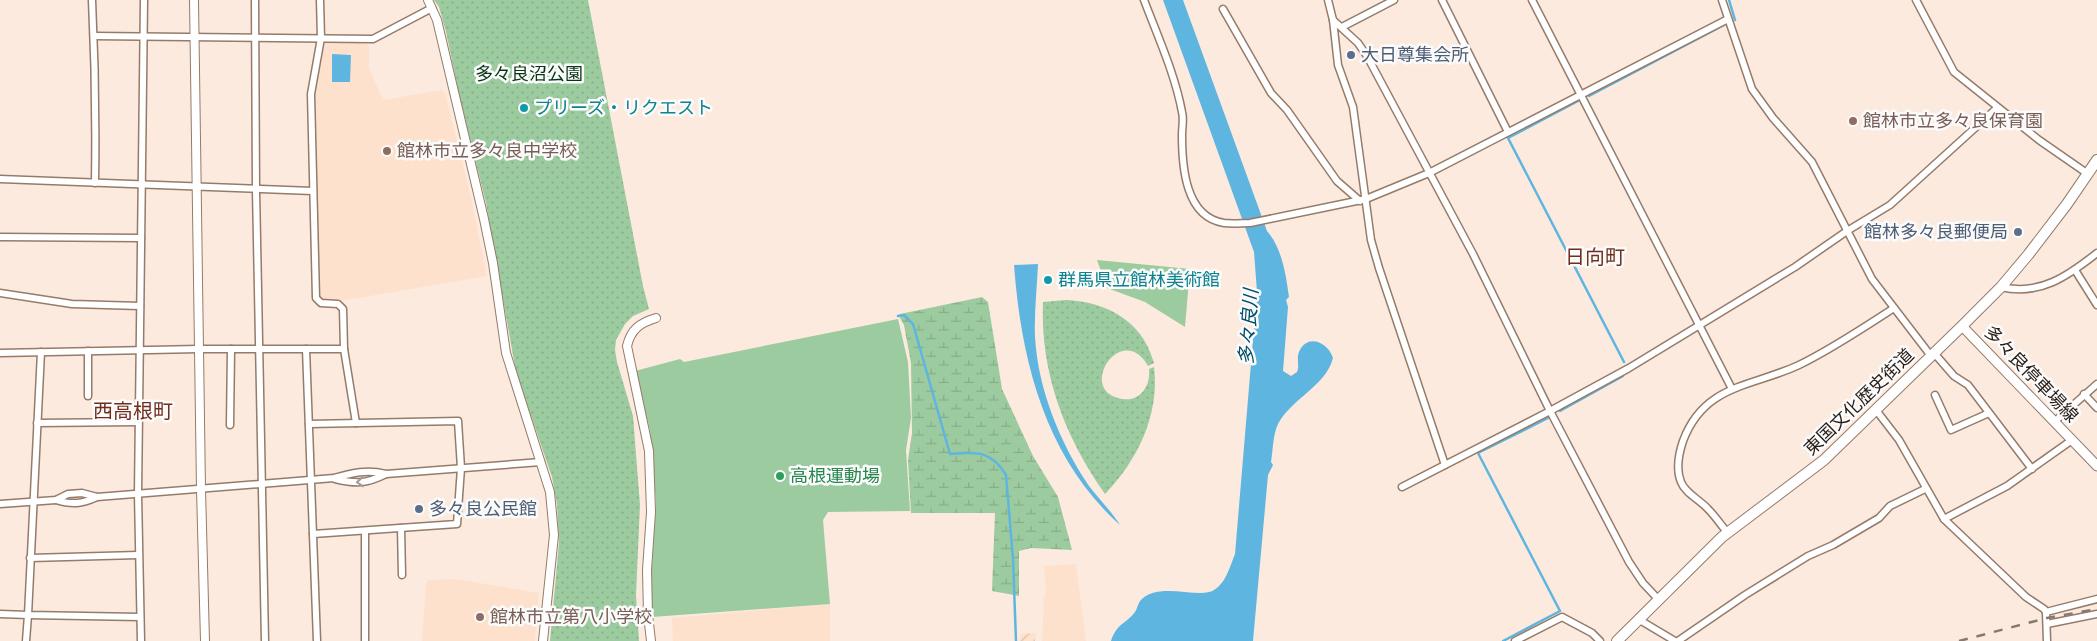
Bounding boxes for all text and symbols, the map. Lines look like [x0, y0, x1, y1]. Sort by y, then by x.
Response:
place label: 大日尊集会所 [1361, 44, 1469, 66]
marker: 大日尊集会所 [1345, 49, 1357, 61]
park label: 多々良沼公園 [475, 63, 583, 85]
place label: プリーズ・リクエスト [534, 97, 713, 119]
marker: プリーズ・リクエスト [518, 102, 530, 114]
place label: 館林市立多々良保育園 [1863, 110, 2043, 132]
marker: 館林市立多々良保育園 [1847, 115, 1859, 127]
place label: 館林市立多々良中学校 [397, 140, 577, 162]
marker: 館林市立多々良中学校 [381, 145, 393, 157]
place label: 館林多々良郵便局 [1864, 221, 2008, 243]
marker: 館林多々良郵便局 [2012, 226, 2024, 238]
district label: 日向町 [1565, 245, 1625, 269]
place label: 群馬県立館林美術館 [1058, 269, 1220, 291]
marker: 群馬県立館林美術館 [1042, 274, 1054, 286]
water label: 多々良川 [1234, 286, 1263, 366]
street label: 多々良停車場線 [1979, 321, 2083, 427]
street label: 東国文化歴史街道 [1800, 344, 1918, 460]
district label: 西高根町 [93, 399, 173, 423]
place label: 高根運動場 [790, 465, 880, 487]
marker: 高根運動場 [774, 470, 786, 482]
one-way arrow [356, 476, 364, 487]
place label: 多々良公民館 [429, 498, 537, 520]
marker: 多々良公民館 [413, 503, 425, 515]
place label: 館林市立第八小学校 [490, 606, 652, 628]
marker: 館林市立第八小学校 [474, 611, 486, 623]

